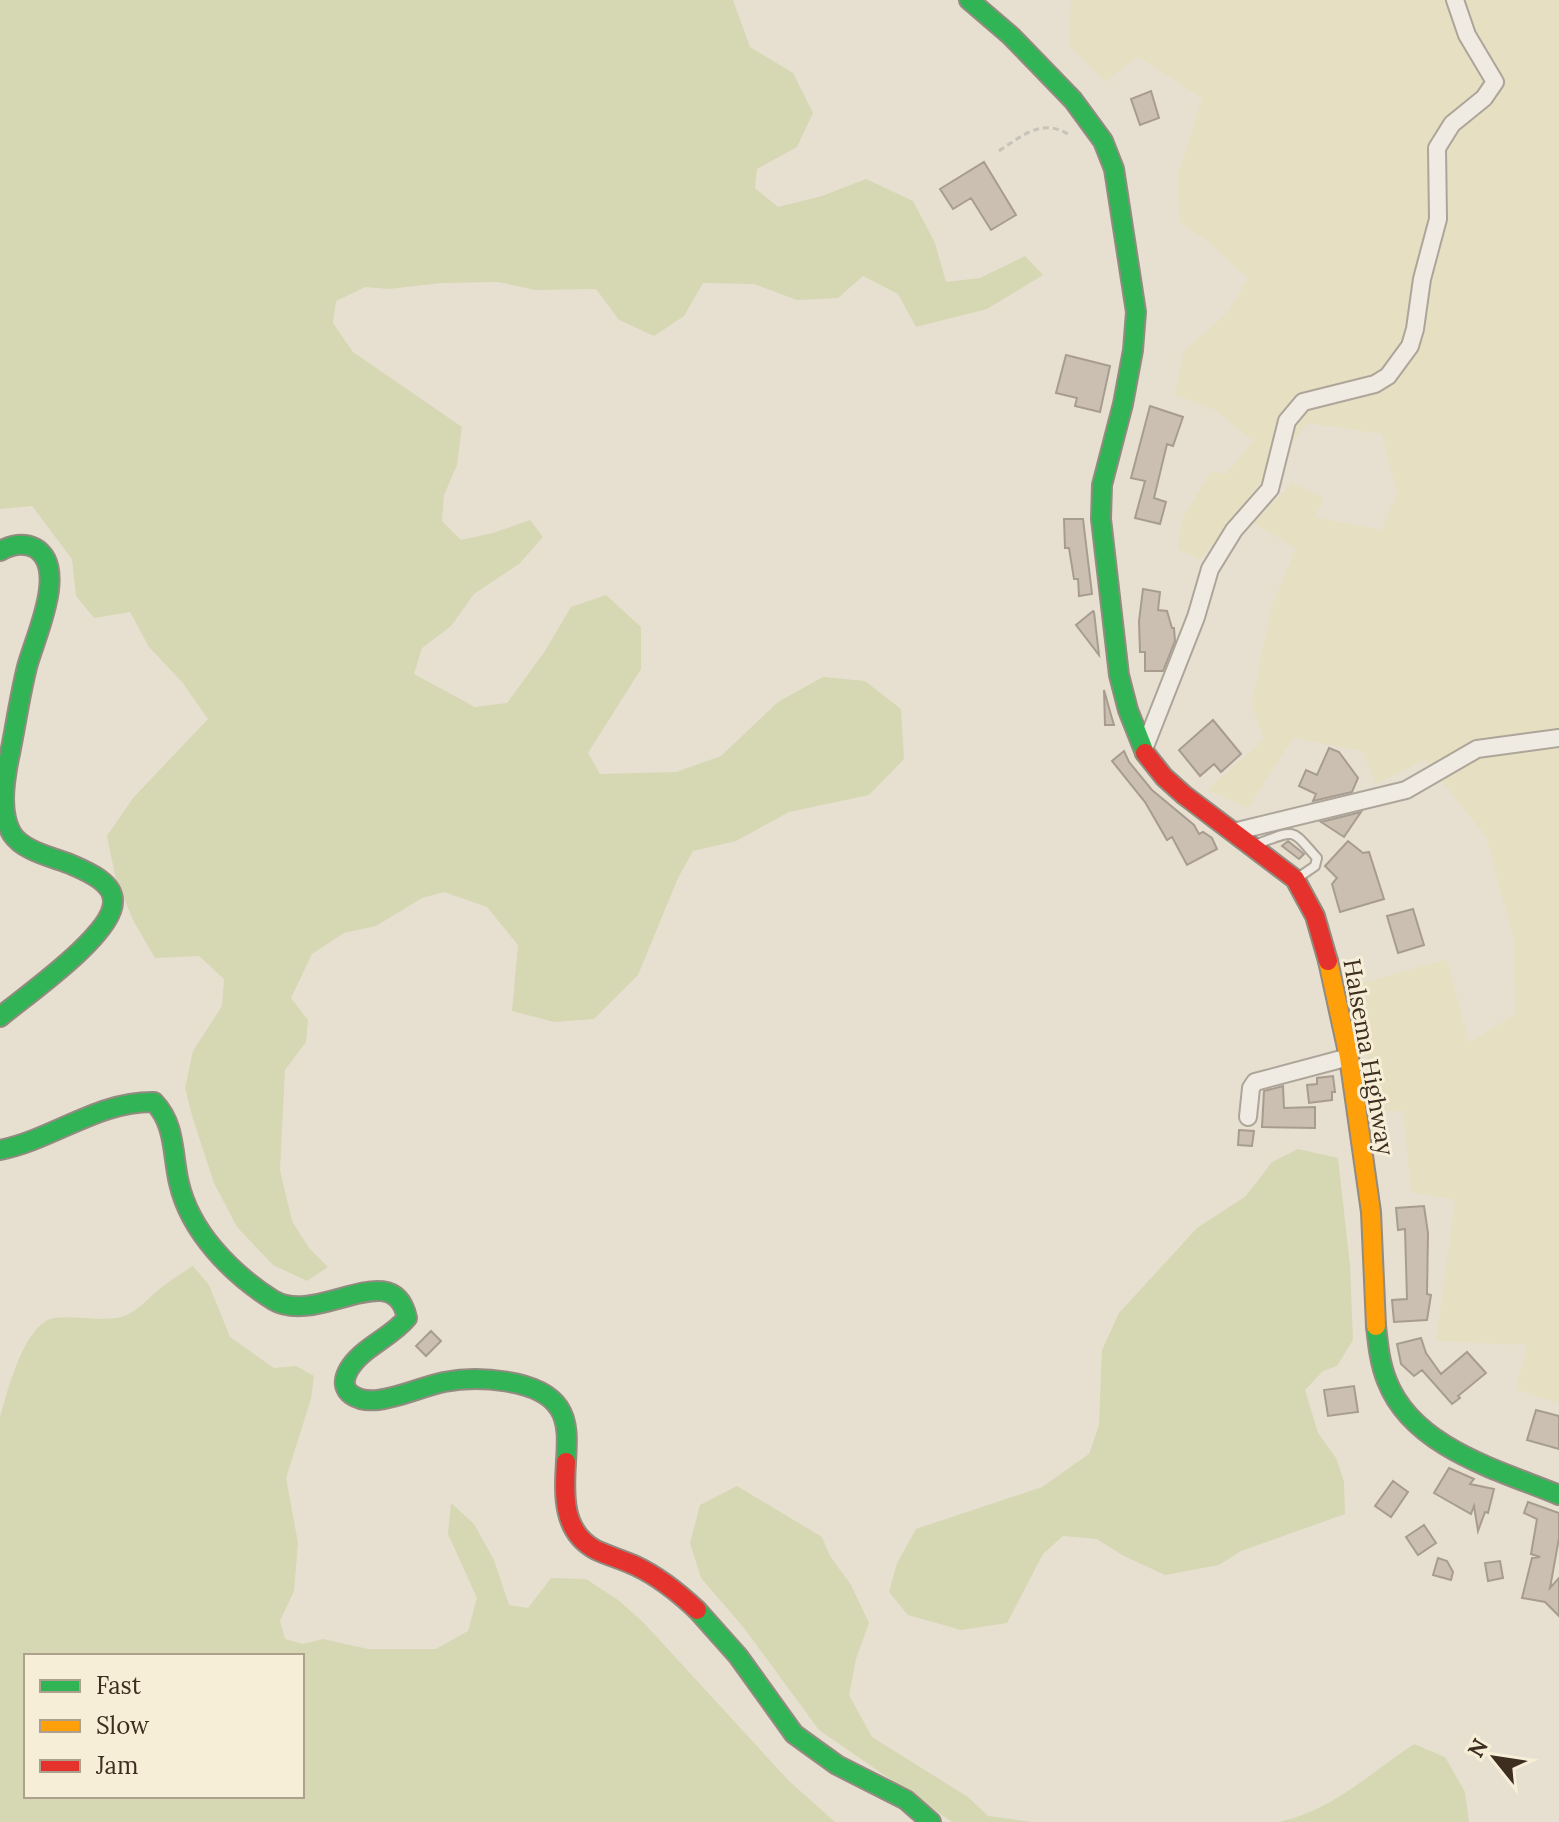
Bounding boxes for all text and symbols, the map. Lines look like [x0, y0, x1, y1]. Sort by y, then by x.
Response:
street label: Halsema Highway [1336, 956, 1402, 1158]
legend [24, 1654, 304, 1798]
text: Fast [96, 1670, 142, 1701]
text: Slow [96, 1710, 150, 1741]
north arrow [1455, 1718, 1535, 1798]
text: N [1461, 1734, 1494, 1762]
text: Jam [95, 1750, 138, 1781]

